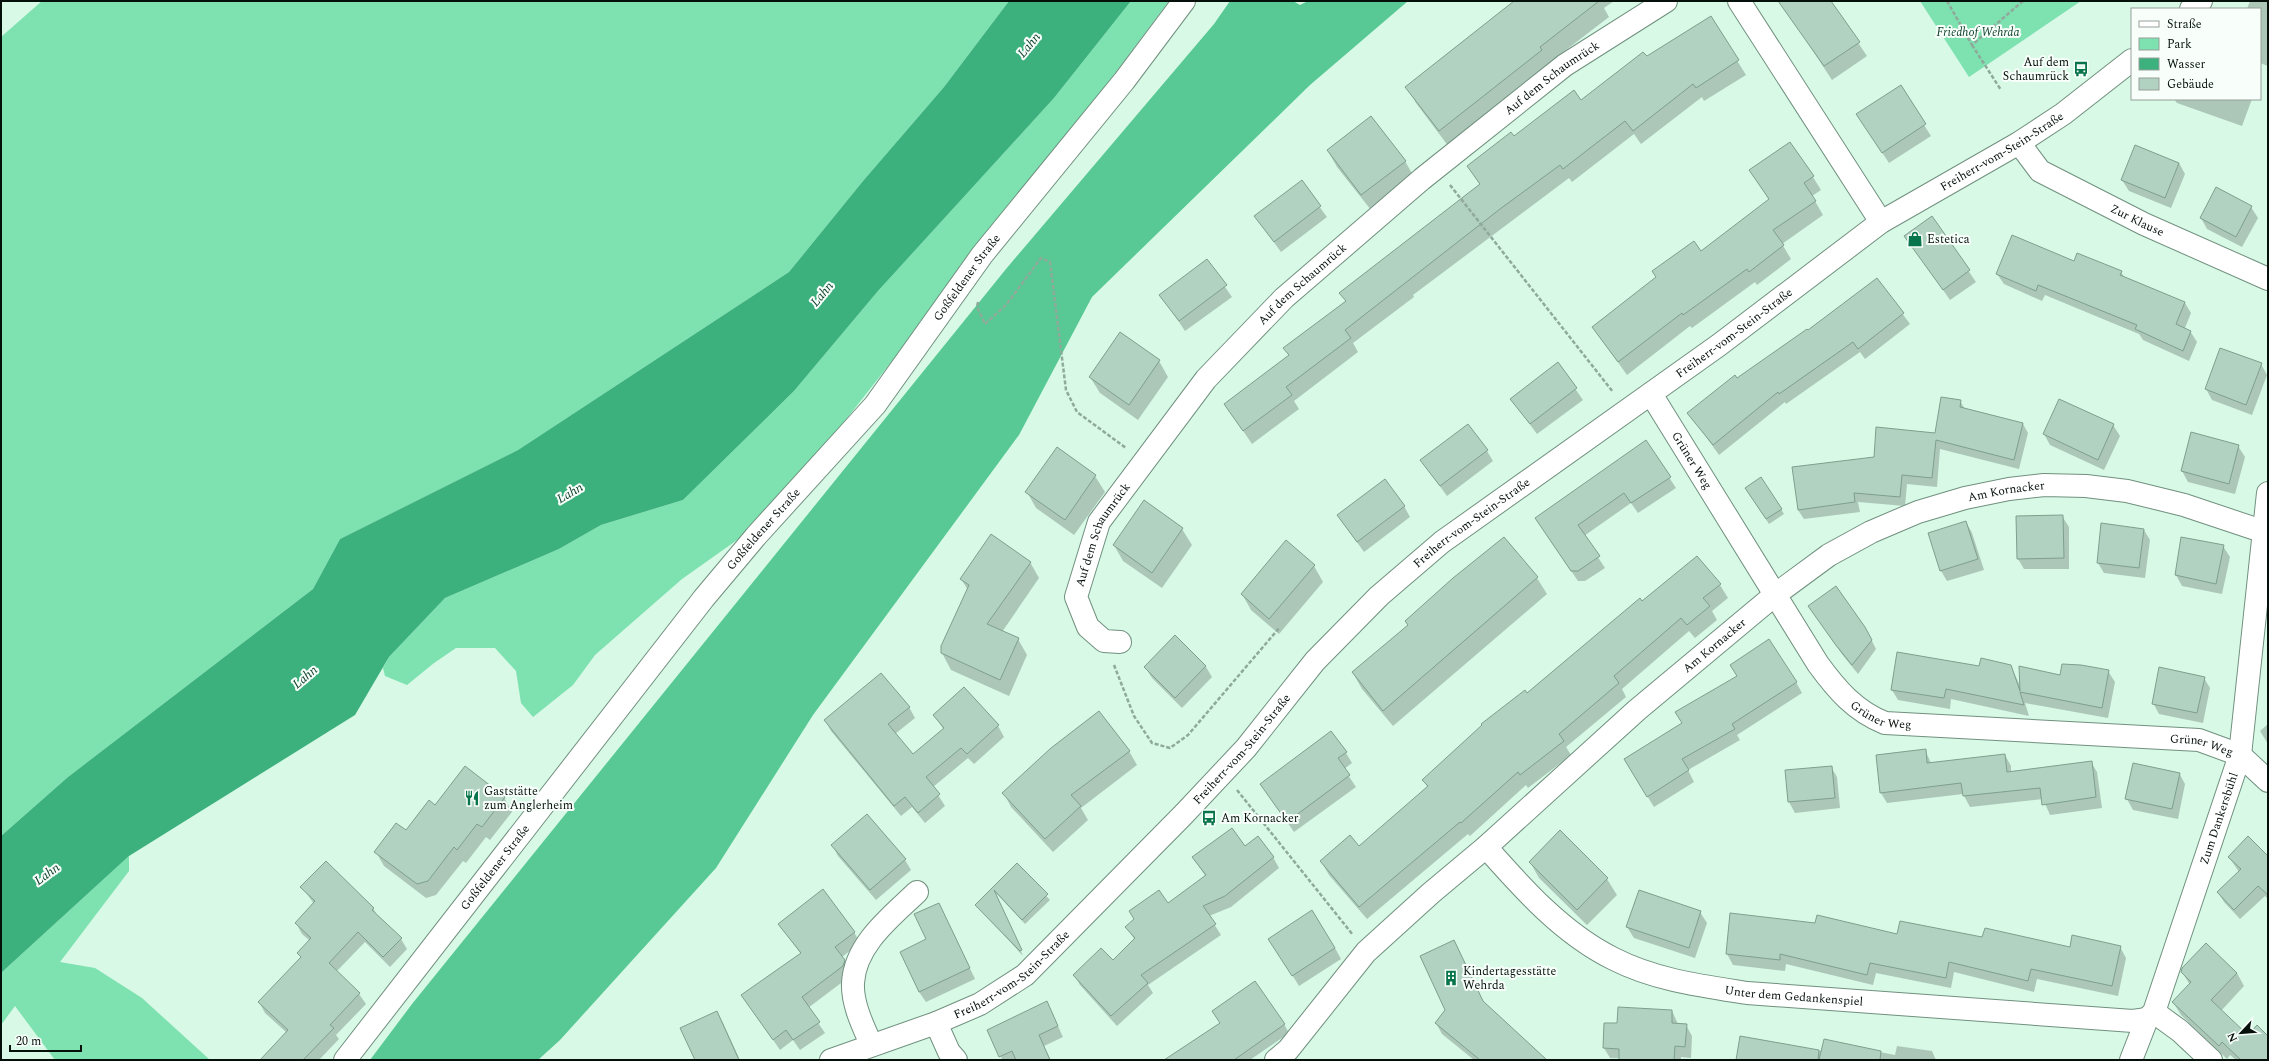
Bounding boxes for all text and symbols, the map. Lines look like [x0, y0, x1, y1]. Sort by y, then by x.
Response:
legend [2131, 8, 2261, 100]
text: Straße [2167, 15, 2202, 34]
park label: Friedhof Wehrda [1936, 23, 2020, 42]
water label: Lahn [1012, 28, 1046, 62]
text: Park [2167, 35, 2192, 54]
street label: Auf dem Schaumrück [1500, 36, 1603, 120]
place label: Auf dem Schaumrück [2003, 53, 2069, 86]
text: Wasser [2167, 55, 2205, 74]
bus stop icon: Auf dem Schaumrück [2072, 60, 2090, 78]
text: Gebäude [2167, 75, 2214, 94]
street label: Freiherr-vom-Stein-Straße [1936, 107, 2067, 196]
street label: Zur Klause [2107, 199, 2167, 241]
street label: Goßfeldener Straße [928, 230, 1005, 325]
shop icon: Estetica [1906, 230, 1924, 248]
place label: Estetica [1927, 230, 1970, 249]
street label: Auf dem Schaumrück [1253, 238, 1351, 329]
water label: Lahn [805, 277, 839, 311]
street label: Freiherr-vom-Stein-Straße [1671, 283, 1797, 383]
street label: Grüner Weg [1667, 428, 1717, 493]
street label: Freiherr-vom-Stein-Straße [1409, 473, 1534, 572]
street label: Am Kornacker [1966, 475, 2046, 507]
water label: Lahn [553, 477, 587, 509]
street label: Auf dem Schaumrück [1070, 478, 1135, 589]
street label: Goßfeldener Straße [722, 484, 805, 574]
street label: Am Kornacker [1678, 613, 1750, 678]
water label: Lahn [288, 660, 322, 694]
street label: Freiherr-vom-Stein-Straße [1188, 689, 1295, 809]
street label: Grüner Weg [1846, 696, 1912, 734]
street label: Grüner Weg [2169, 729, 2236, 761]
street label: Zum Dankersbühl [2195, 770, 2243, 867]
place label: Gaststätte zum Anglerheim [484, 782, 573, 815]
restaurant icon: Gaststätte zum Anglerheim [463, 789, 481, 807]
bus stop icon: Am Kornacker [1200, 809, 1218, 827]
place label: Am Kornacker [1221, 809, 1299, 828]
street label: Goßfeldener Straße [455, 820, 534, 914]
water label: Lahn [30, 858, 64, 890]
street label: Freiherr-vom-Stein-Straße [950, 926, 1074, 1024]
place label: Kindertagesstätte Wehrda [1463, 962, 1557, 995]
building icon: Kindertagesstätte Wehrda [1442, 969, 1460, 987]
street label: Unter dem Gedankenspiel [1723, 980, 1864, 1011]
north arrow [2221, 1013, 2261, 1053]
scale bar [10, 1027, 81, 1053]
text: N [2223, 1029, 2242, 1045]
text: 20 m [16, 1032, 41, 1051]

